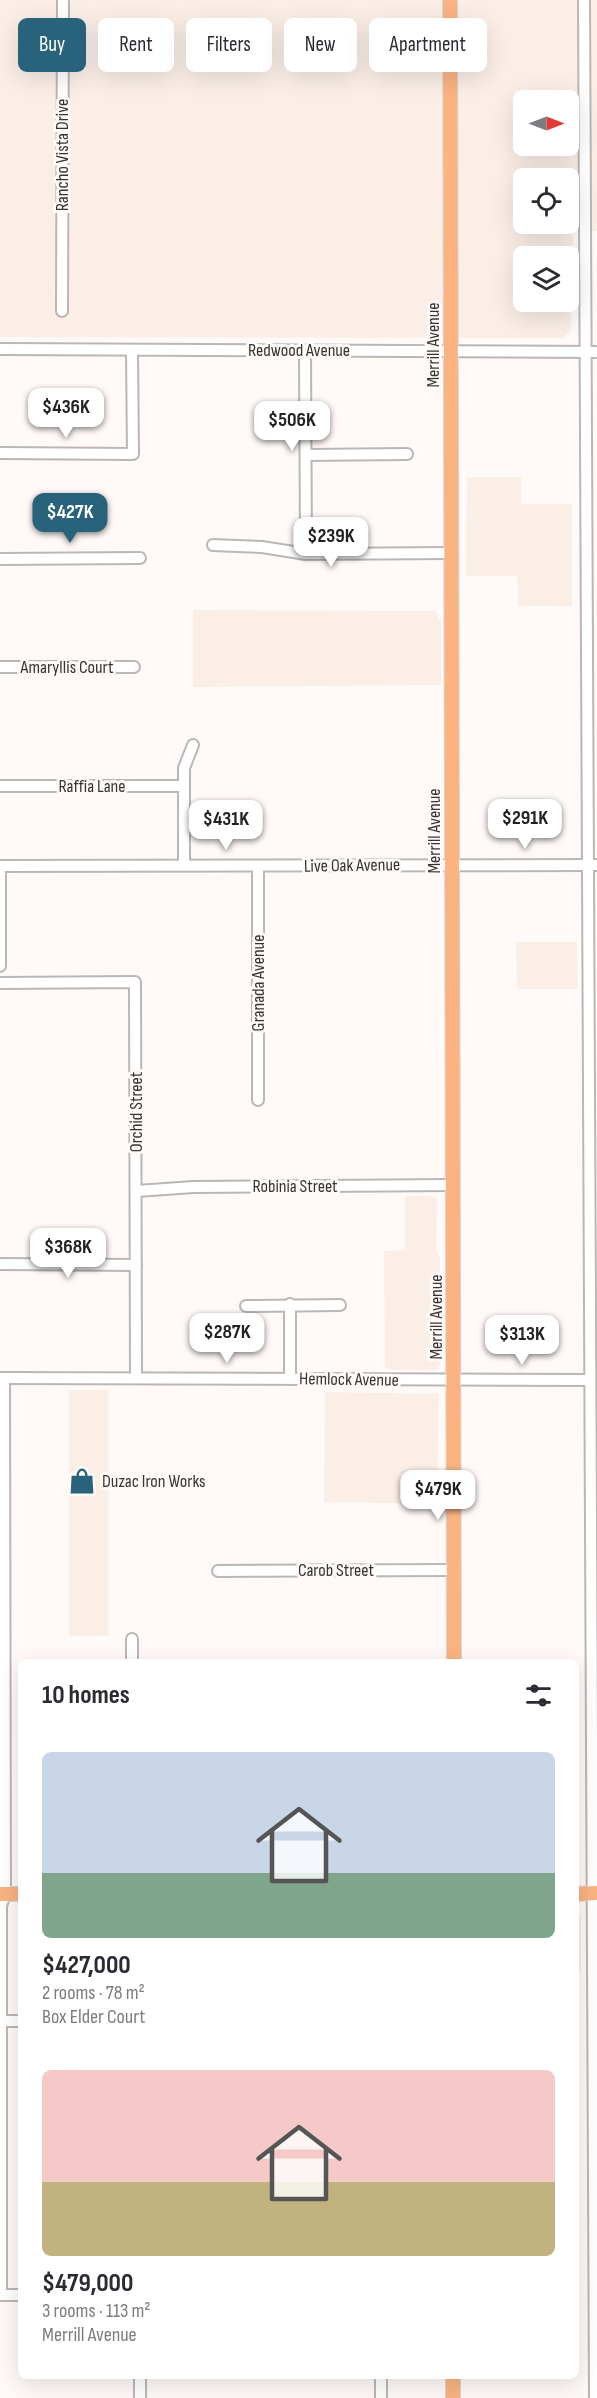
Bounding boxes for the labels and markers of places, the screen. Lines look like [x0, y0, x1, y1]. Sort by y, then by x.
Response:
pin: $436K [24, 388, 108, 439]
pin: $506K [250, 401, 334, 452]
pin: $427K [28, 493, 112, 544]
pin: $239K [289, 517, 373, 568]
pin: $291K [483, 799, 567, 850]
pin: $431K [184, 800, 268, 851]
pin: $368K [26, 1228, 110, 1279]
pin: $287K [185, 1313, 269, 1364]
pin: $313K [480, 1315, 564, 1366]
shop icon: Duzac Iron Works [67, 1466, 97, 1496]
pin: $479K [396, 1470, 480, 1521]
place label: Duzac Iron Works [102, 1471, 206, 1492]

